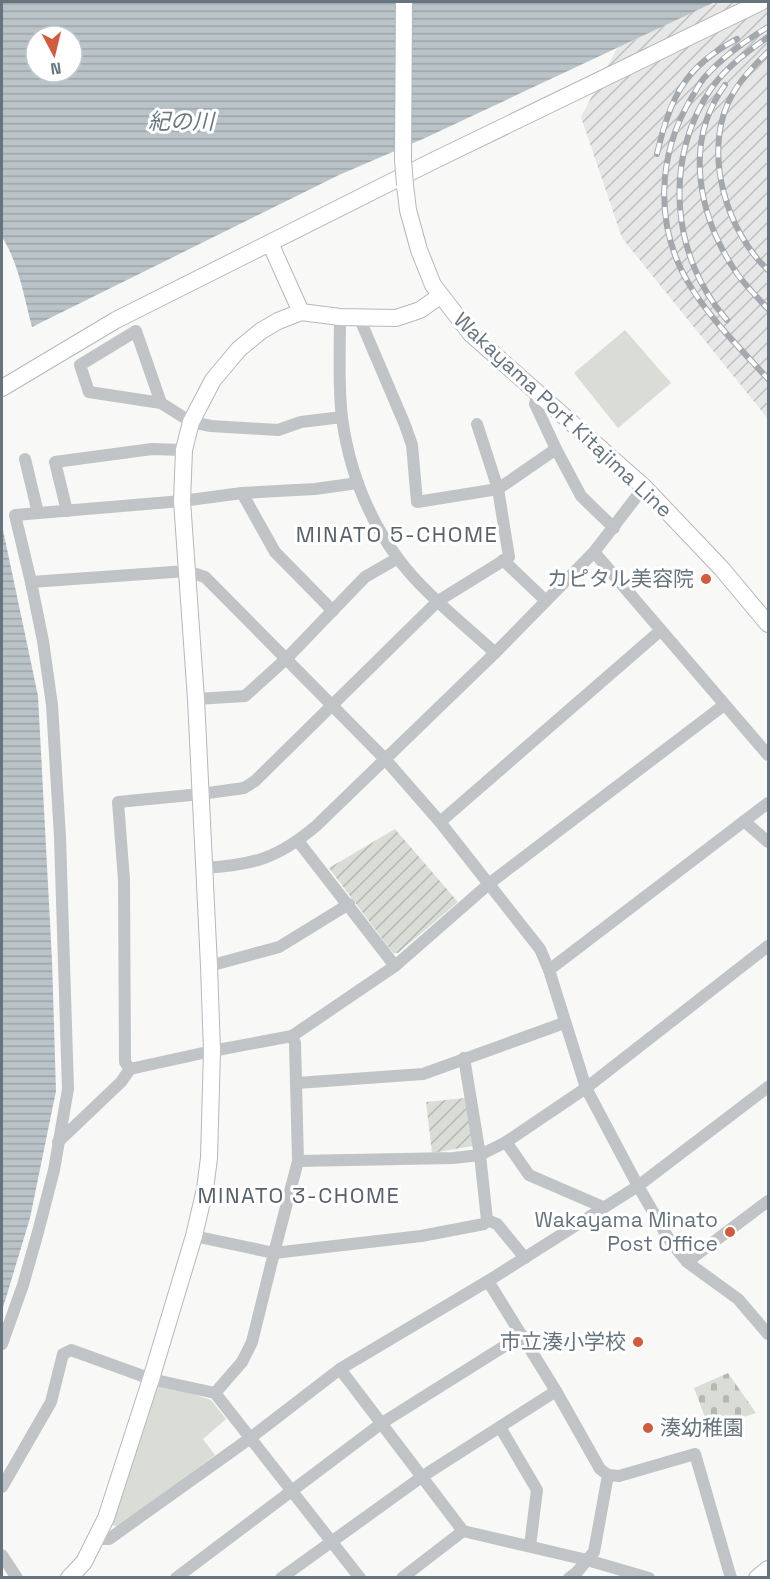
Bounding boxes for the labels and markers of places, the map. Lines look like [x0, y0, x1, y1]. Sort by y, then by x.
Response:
place label: カピタル美容院 [547, 565, 694, 592]
marker: カピタル美容院 [699, 572, 713, 586]
place label: Wakayama Minato Post Office [535, 1206, 718, 1257]
marker: Wakayama Minato Post Office [723, 1225, 737, 1239]
place label: 市立湊小学校 [500, 1328, 626, 1355]
marker: 市立湊小学校 [631, 1335, 645, 1349]
place label: 湊幼稚園 [660, 1414, 744, 1441]
marker: 湊幼稚園 [641, 1421, 655, 1435]

